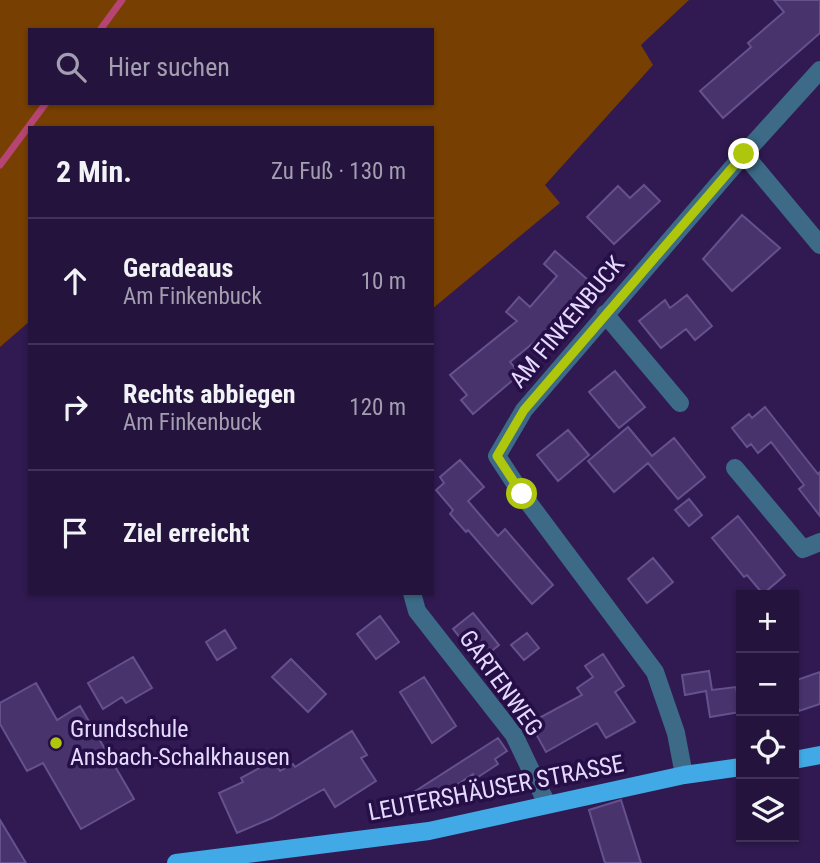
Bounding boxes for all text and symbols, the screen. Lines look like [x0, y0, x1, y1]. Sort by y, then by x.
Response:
search box [28, 28, 434, 105]
icon: search [52, 48, 90, 86]
text: Hier suchen [108, 52, 230, 82]
route end [728, 138, 759, 169]
text: 2 Min. [56, 154, 132, 189]
text: Zu Fuß · 130 m [271, 158, 406, 185]
street label: AM FINKENBUCK [504, 251, 630, 393]
text: Geradeaus [123, 253, 233, 283]
icon: ahead [56, 262, 94, 300]
text: 10 m [361, 268, 406, 295]
text: Am Finkenbuck [123, 283, 262, 310]
text: Rechts abbiegen [123, 379, 296, 409]
icon: right [56, 388, 94, 426]
text: 120 m [349, 394, 406, 421]
text: Am Finkenbuck [123, 409, 262, 436]
route start [506, 478, 537, 509]
icon: arrive [56, 514, 94, 552]
text: Ziel erreicht [123, 518, 249, 548]
map controls [736, 590, 799, 842]
button: + [736, 590, 799, 653]
street label: GARTENWEG [453, 625, 549, 741]
button: − [736, 653, 799, 716]
place label: Grundschule Ansbach-Schalkhausen [70, 715, 290, 771]
button: locate [736, 716, 799, 779]
marker: Grundschule Ansbach-Schalkhausen [48, 735, 64, 751]
street label: LEUTERSHÄUSER STRASSE [366, 749, 626, 827]
button: layers [736, 779, 799, 842]

